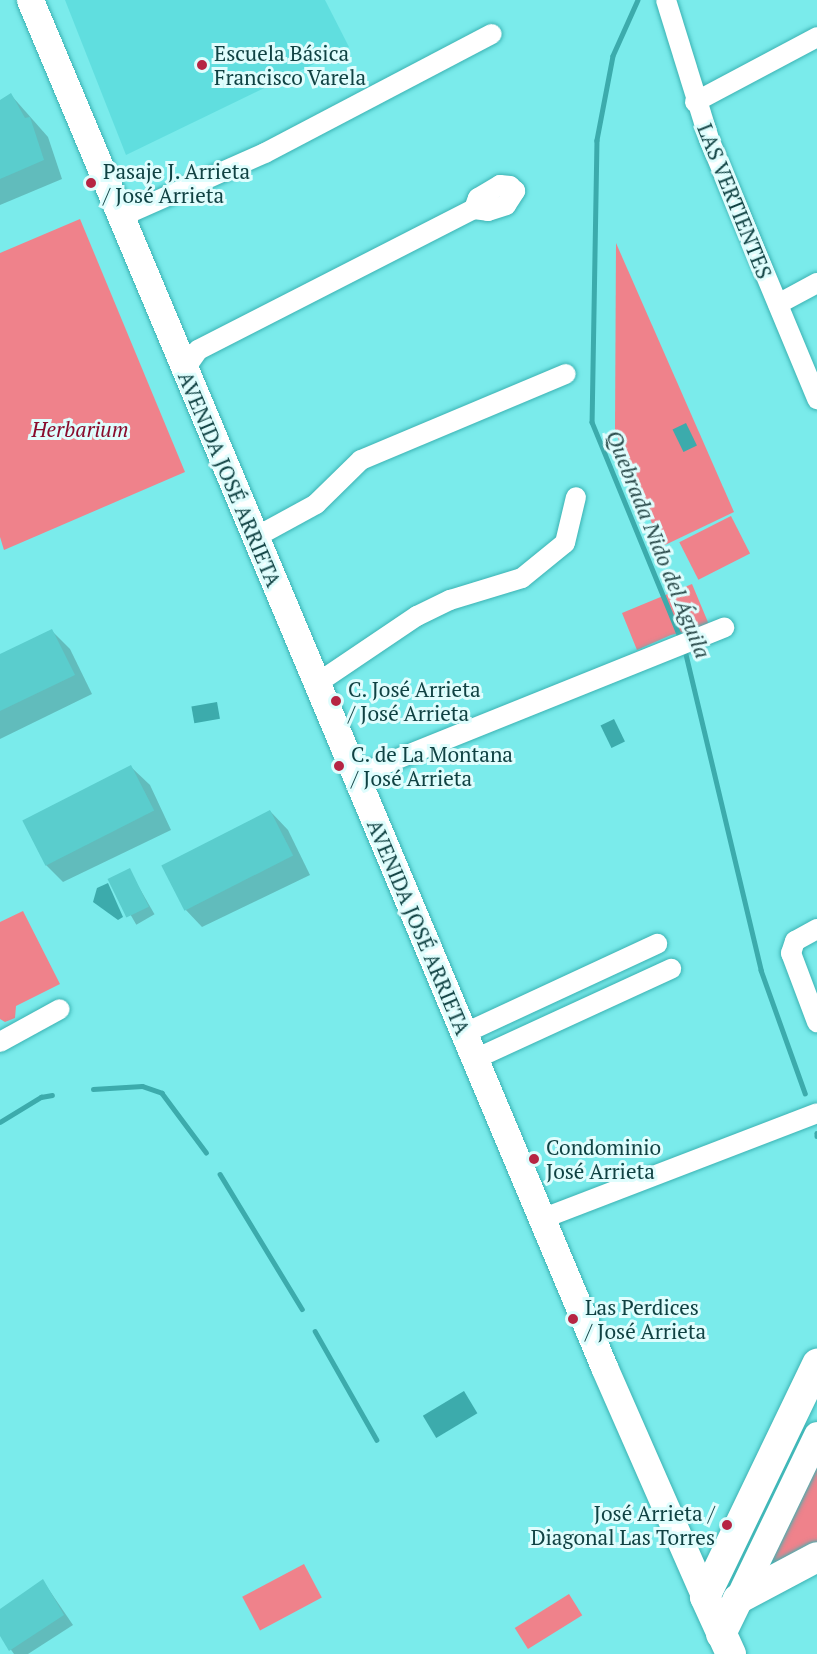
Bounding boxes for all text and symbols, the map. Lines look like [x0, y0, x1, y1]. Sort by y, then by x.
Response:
place label: Escuela Básica Francisco Varela [214, 40, 367, 90]
marker: Escuela Básica Francisco Varela [195, 58, 209, 72]
street label: LAS VERTIENTES [692, 119, 778, 283]
place label: Pasaje J. Arrieta / José Arrieta [103, 158, 251, 208]
marker: Pasaje J. Arrieta / José Arrieta [84, 176, 98, 190]
street label: AVENIDA JOSÉ ARRIETA [173, 367, 287, 591]
park label: Herbarium [31, 416, 129, 442]
water label: Quebrada Nido del Águila [601, 426, 717, 662]
place label: C. José Arrieta / José Arrieta [348, 676, 482, 726]
marker: C. José Arrieta / José Arrieta [329, 694, 343, 708]
place label: C. de La Montana / José Arrieta [351, 741, 514, 791]
marker: C. de La Montana / José Arrieta [332, 759, 346, 773]
street label: AVENIDA JOSÉ ARRIETA [362, 815, 476, 1039]
place label: Condominio José Arrieta [546, 1134, 661, 1184]
marker: Condominio José Arrieta [527, 1152, 541, 1166]
place label: Las Perdices / José Arrieta [585, 1294, 707, 1344]
marker: Las Perdices / José Arrieta [566, 1312, 580, 1326]
place label: José Arrieta / Diagonal Las Torres [531, 1500, 715, 1550]
marker: José Arrieta / Diagonal Las Torres [720, 1518, 734, 1532]

